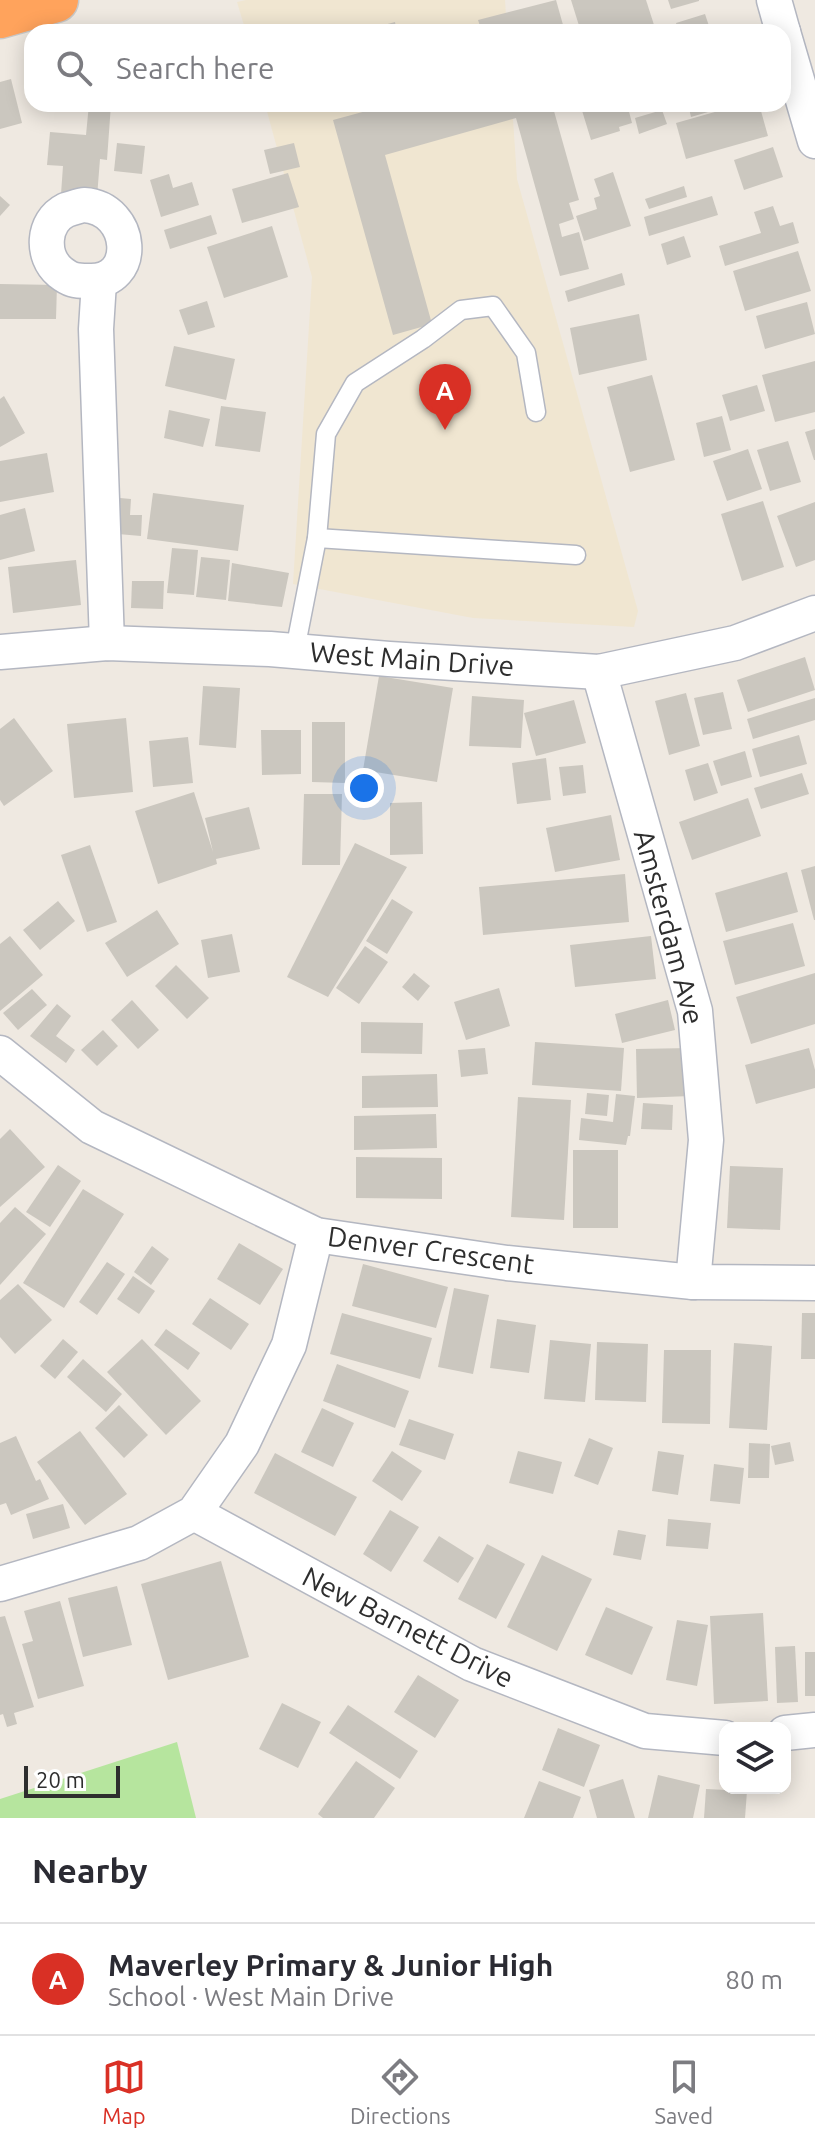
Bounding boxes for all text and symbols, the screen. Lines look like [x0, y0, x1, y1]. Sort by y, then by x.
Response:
search box [24, 24, 791, 112]
icon: search [52, 46, 96, 90]
text: Search here [116, 51, 275, 85]
pin: A [419, 364, 471, 430]
street label: West Main Drive [309, 636, 515, 681]
your location [344, 768, 384, 808]
street label: Amsterdam Ave [629, 826, 710, 1027]
street label: Denver Crescent [326, 1220, 536, 1279]
street label: New Barnett Drive [298, 1560, 519, 1693]
map controls [719, 1722, 791, 1794]
button: layers [719, 1722, 791, 1794]
scale bar [24, 1762, 120, 1798]
text: 20 m [36, 1767, 85, 1792]
text: Nearby [32, 1851, 147, 1889]
text: Maverley Primary & Junior High [108, 1948, 553, 1982]
text: A [49, 1965, 67, 1994]
text: 80 m [725, 1965, 783, 1994]
text: School · West Main Drive [108, 1982, 394, 2011]
tab: Map [102, 2055, 146, 2128]
tab: Directions [350, 2055, 451, 2128]
tab: Saved [654, 2055, 713, 2128]

